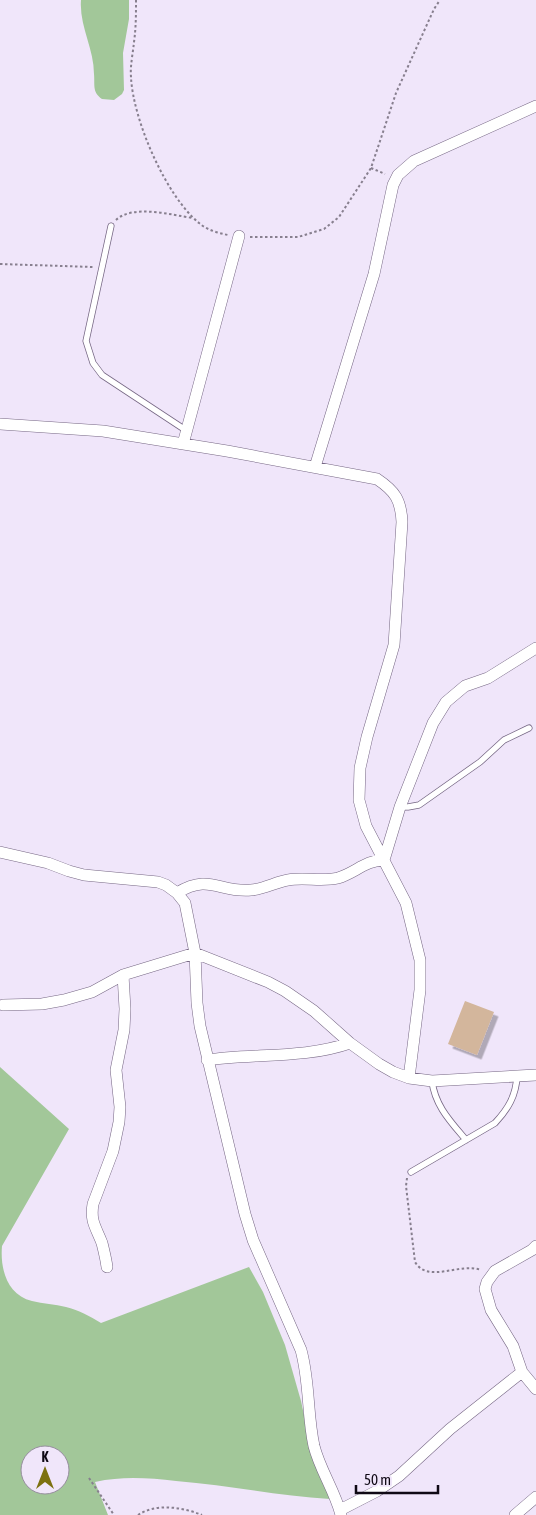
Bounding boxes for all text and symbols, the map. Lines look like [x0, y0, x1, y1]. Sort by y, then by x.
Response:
north arrow [20, 1445, 70, 1495]
text: K [42, 1449, 49, 1465]
scale bar [356, 1462, 438, 1494]
text: 50 m [364, 1471, 391, 1488]

